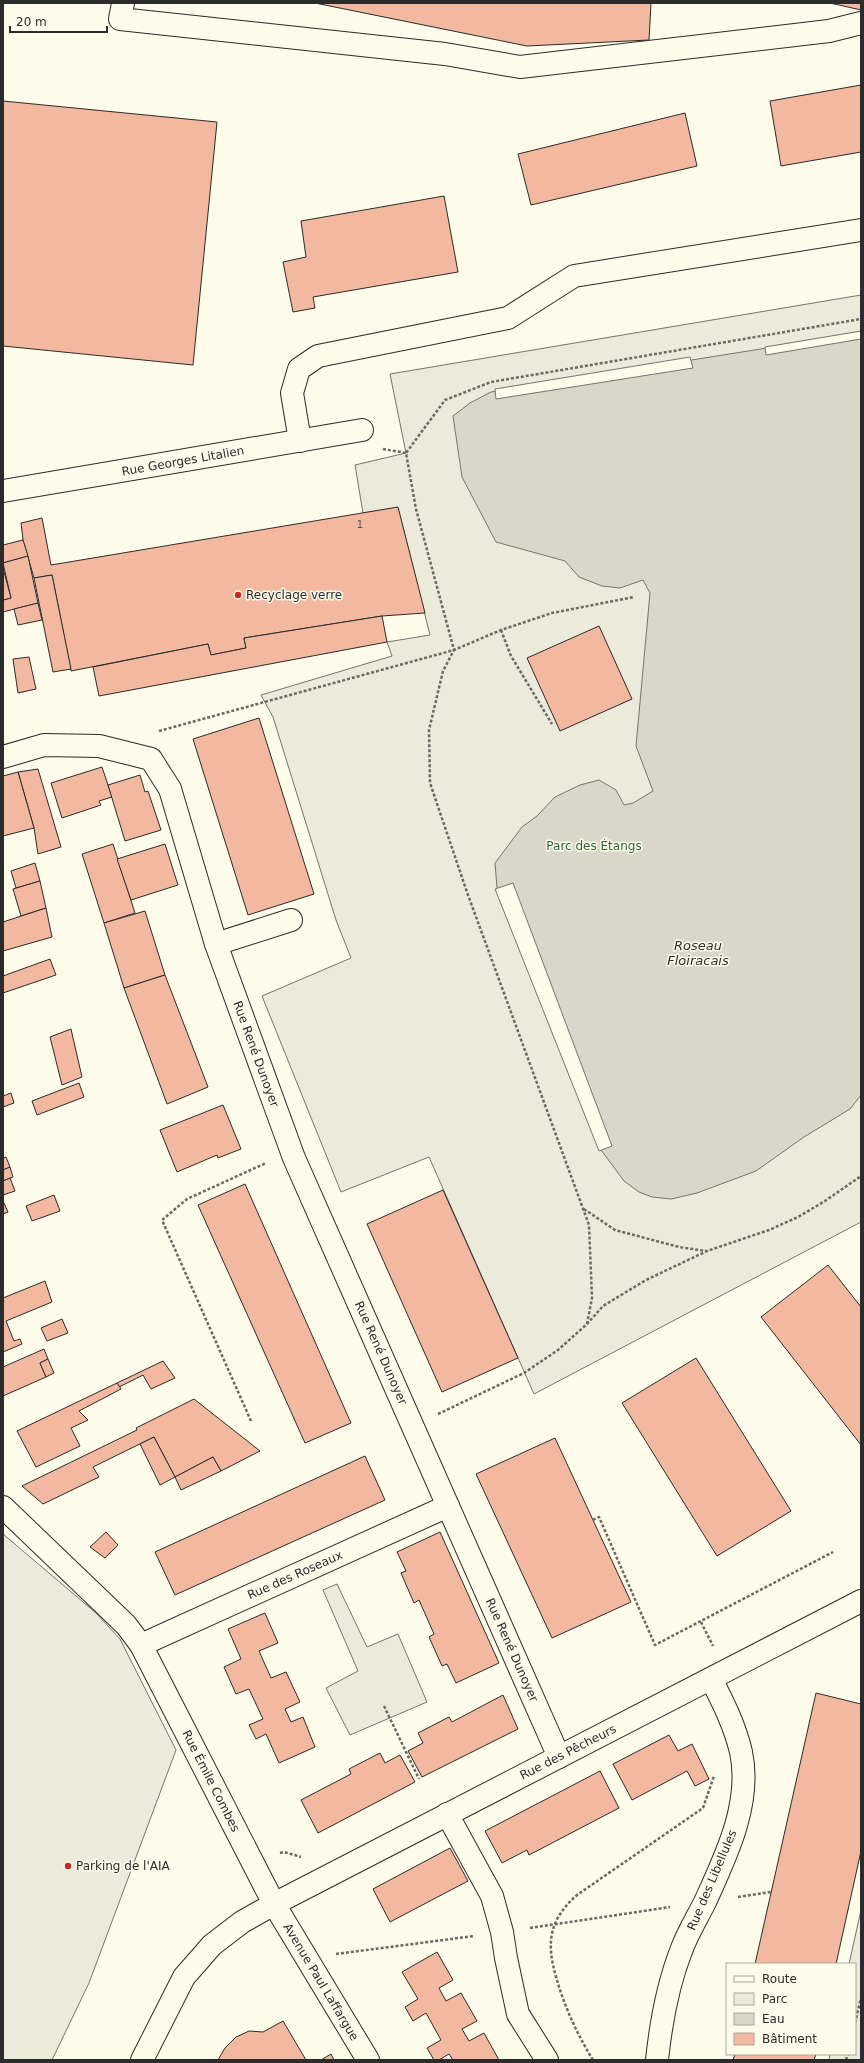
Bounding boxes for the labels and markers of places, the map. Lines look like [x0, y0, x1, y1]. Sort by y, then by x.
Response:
place label: Recyclage verre [246, 588, 342, 602]
marker: Recyclage verre [233, 590, 243, 600]
place label: Parking de l'AIA [76, 1859, 171, 1873]
marker: Parking de l'AIA [63, 1861, 73, 1871]

